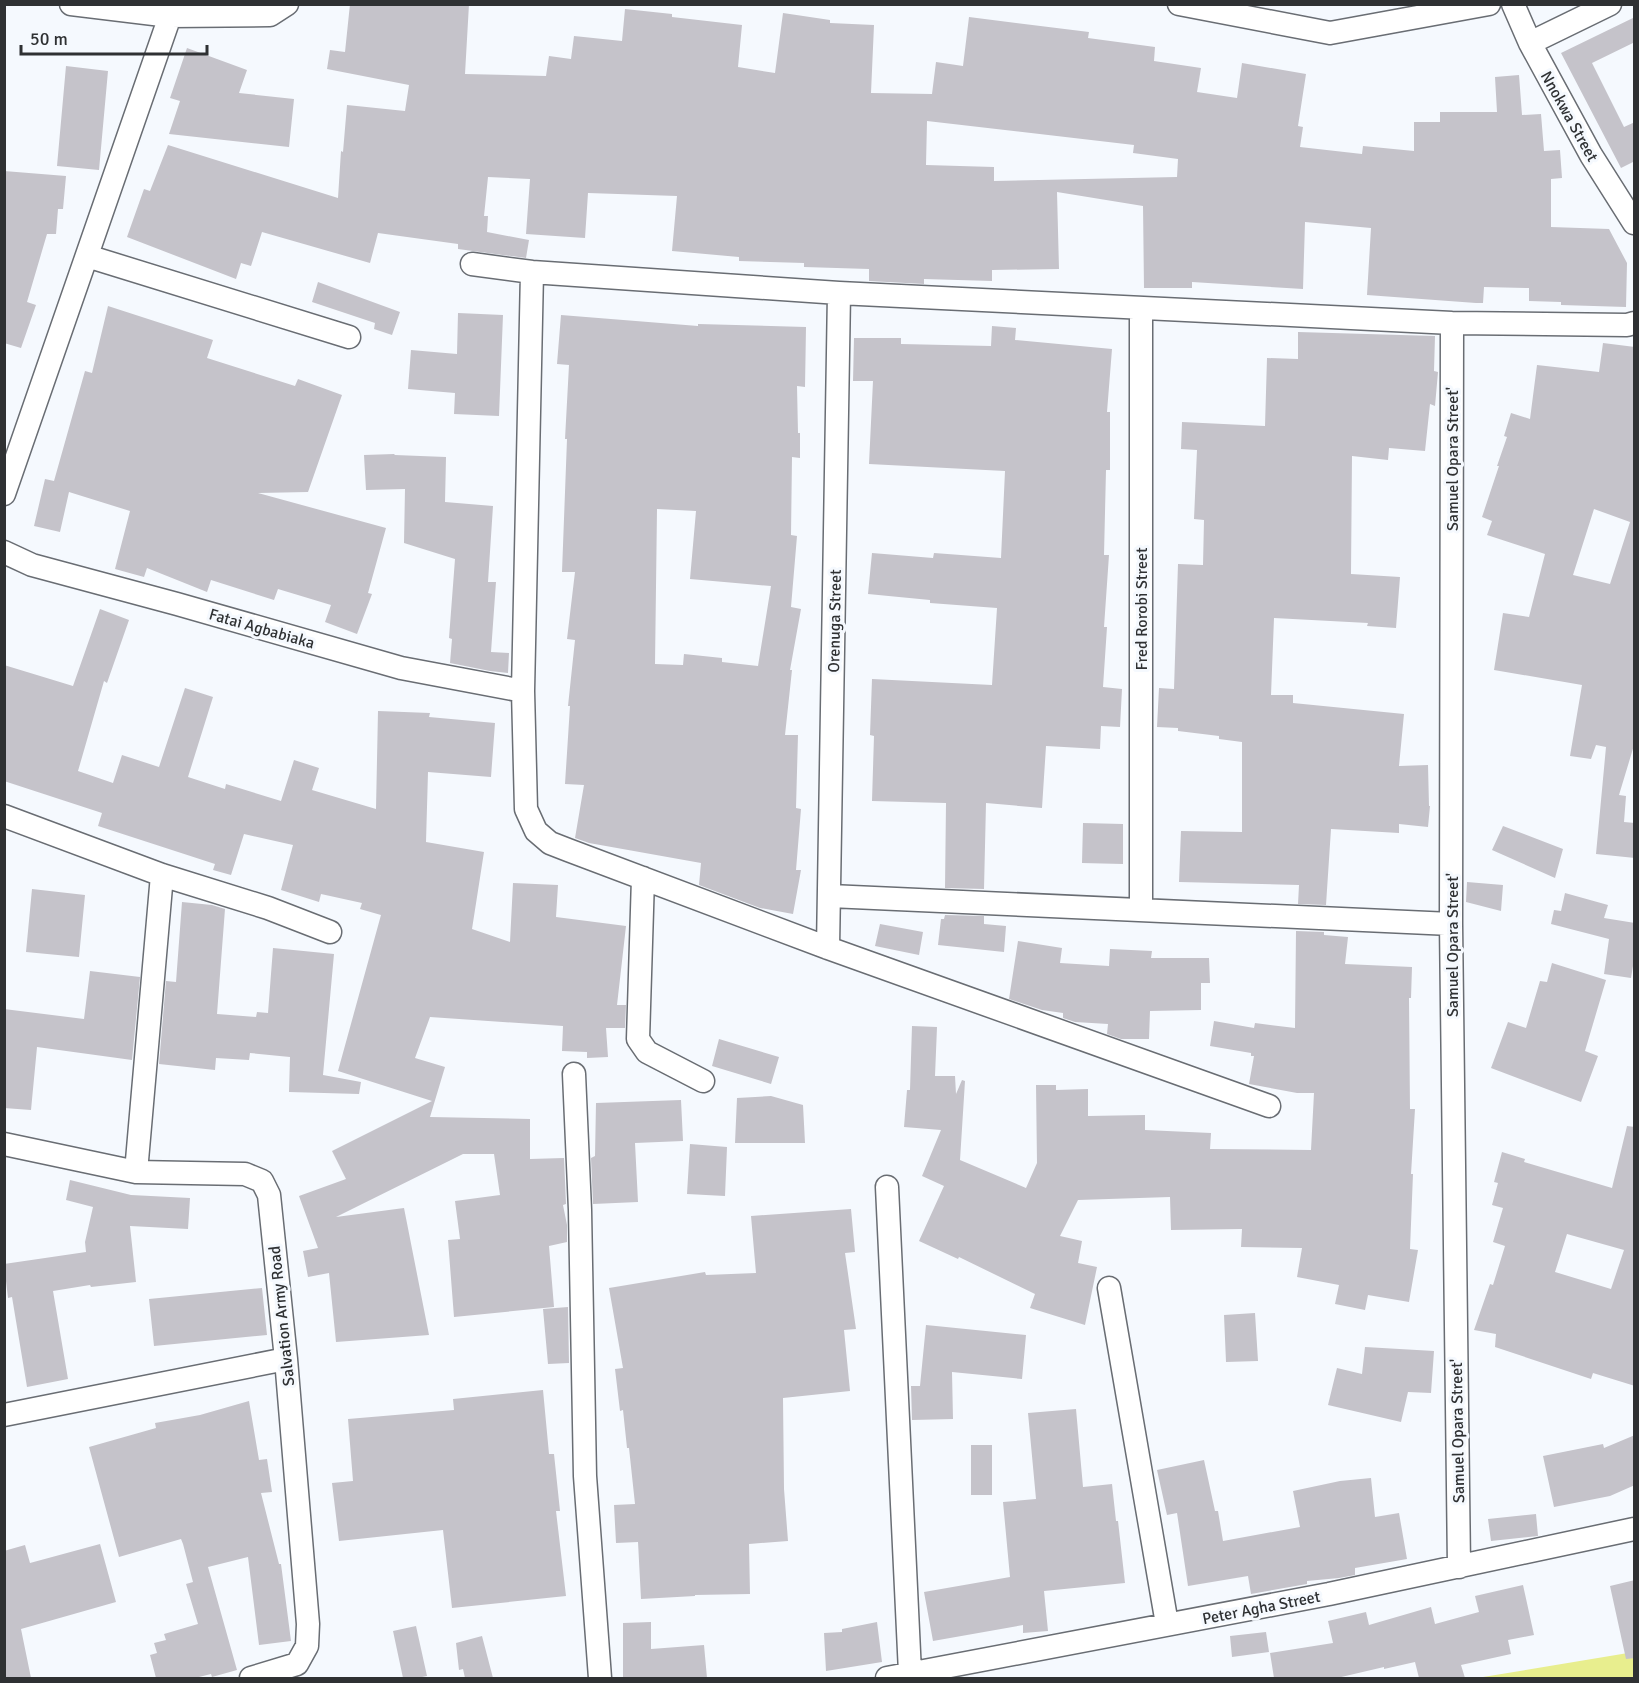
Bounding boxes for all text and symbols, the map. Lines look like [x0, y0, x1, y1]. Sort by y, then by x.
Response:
scale bar [21, 18, 207, 56]
text: 50 m [30, 28, 68, 50]
street label: Nnokwa Street [1536, 68, 1602, 166]
street label: Samuel Opara Street' [1443, 387, 1463, 531]
street label: Fred Rorobi Street [1132, 547, 1152, 671]
street label: Orenuga Street [824, 569, 846, 673]
street label: Fatai Agbabiaka [207, 604, 317, 654]
street label: Samuel Opara Street' [1443, 873, 1463, 1017]
street label: Salvation Army Road [265, 1245, 299, 1387]
street label: Samuel Opara Street' [1447, 1359, 1469, 1503]
street label: Peter Agha Street [1201, 1587, 1322, 1629]

